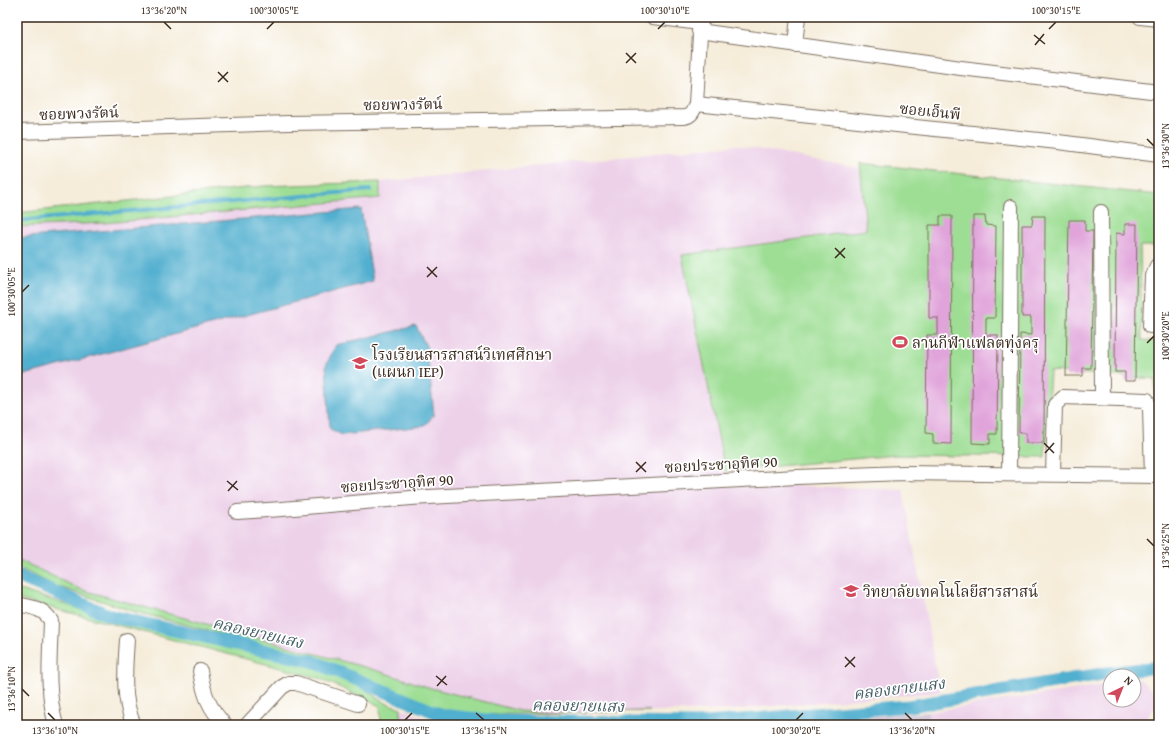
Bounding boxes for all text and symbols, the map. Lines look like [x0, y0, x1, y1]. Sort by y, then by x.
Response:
text: 13°36'20"N [141, 3, 187, 18]
text: 100°30'05"E [249, 3, 299, 18]
text: 100°30'10"E [640, 3, 690, 18]
text: 100°30'15"E [1031, 3, 1081, 18]
street label: ซอยพวงรัตน์ [363, 93, 443, 115]
street label: ซอยเอ็นพี [898, 97, 962, 125]
street label: ซอยพวงรัตน์ [39, 101, 119, 125]
text: 13°36'30"N [1158, 123, 1173, 169]
text: 100°30'05"E [4, 267, 19, 317]
text: 100°30'20"E [1158, 311, 1173, 361]
place label: ลานกีฬาแฟลตทุ่งครุ [912, 332, 1039, 354]
sports icon: ลานกีฬาแฟลตทุ่งครุ [891, 333, 909, 351]
place label: โรงเรียนสารสาสน์วิเทศศึกษา (แผนก IEP) [371, 344, 552, 382]
school or university icon: โรงเรียนสารสาสน์วิเทศศึกษา (แผนก IEP) [351, 354, 369, 372]
street label: ซอยประชาอุทิศ 90 [664, 451, 778, 478]
street label: ซอยประชาอุทิศ 90 [340, 469, 454, 498]
text: 13°36'25"N [1158, 523, 1173, 569]
place label: วิทยาลัยเทคโนโลยีสารสาสน์ [863, 581, 1038, 602]
school or university icon: วิทยาลัยเทคโนโลยีสารสาสน์ [842, 582, 860, 600]
water label: คลองยายแสง [210, 610, 307, 654]
text: 13°36'10"N [4, 666, 19, 712]
north arrow [1102, 668, 1142, 708]
water label: คลองยายแสง [852, 670, 947, 706]
text: N [1121, 672, 1137, 689]
water label: คลองยายแสง [532, 692, 625, 718]
text: 13°36'10"N [32, 723, 78, 738]
text: 100°30'15"E [380, 723, 430, 738]
text: 13°36'15"N [461, 723, 507, 738]
text: 100°30'20"E [771, 723, 821, 738]
text: 13°36'20"N [889, 723, 935, 738]

